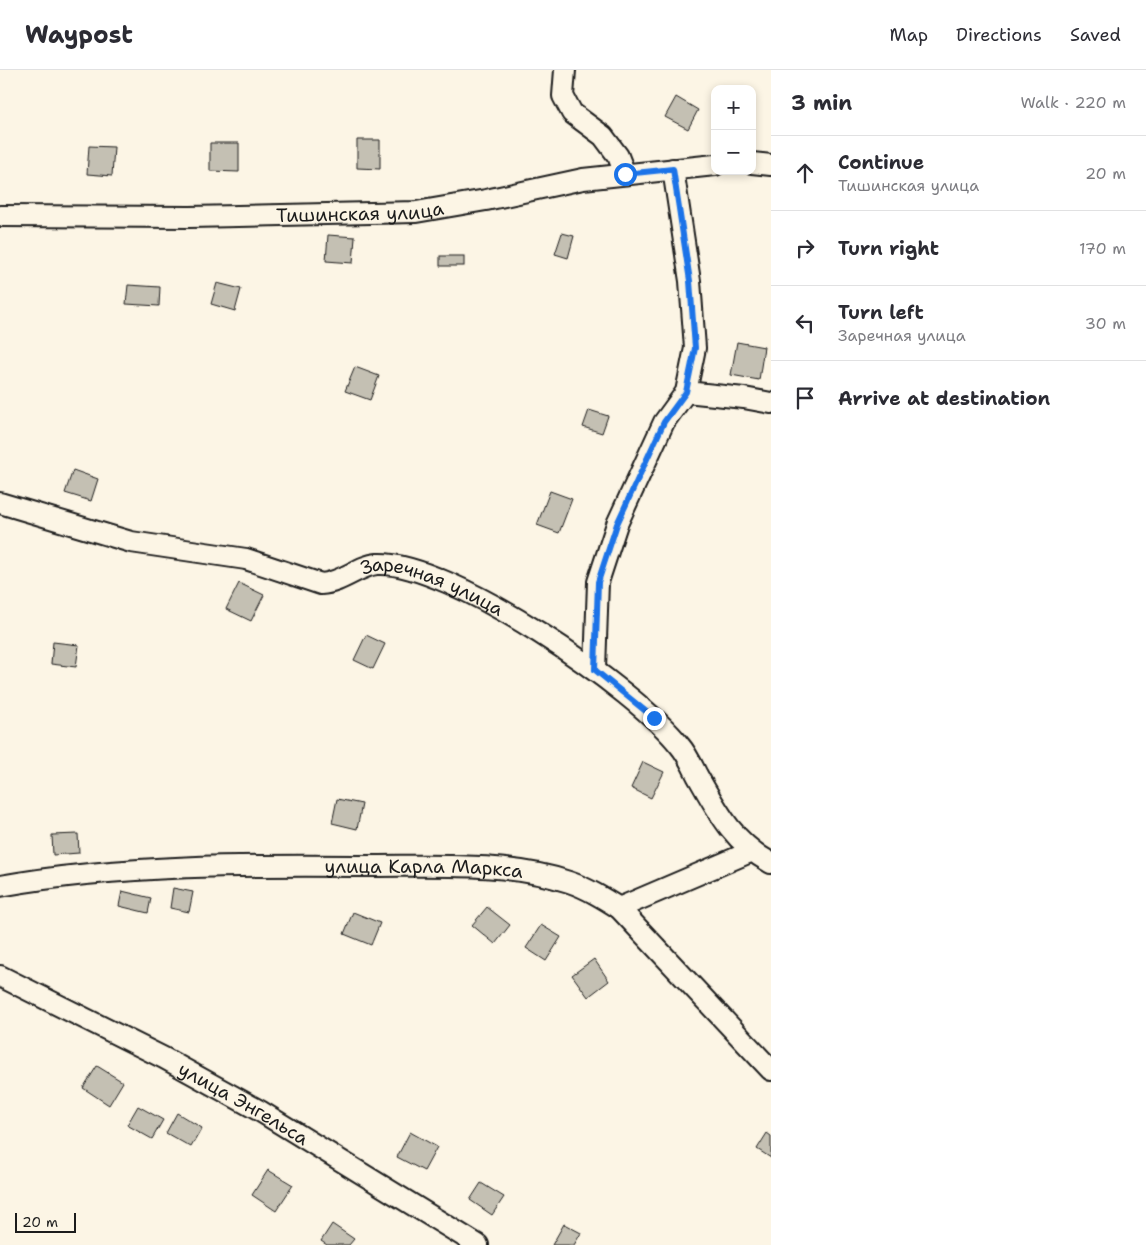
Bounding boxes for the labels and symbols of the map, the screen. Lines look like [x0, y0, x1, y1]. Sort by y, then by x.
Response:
route start [614, 163, 637, 186]
street label: Тишинская улица [276, 195, 446, 228]
street label: Заречная улица [357, 551, 509, 621]
route end [643, 707, 666, 730]
street label: улица Карла Маркса [324, 853, 525, 884]
street label: улица Энгельса [174, 1056, 314, 1151]
scale bar [15, 1210, 76, 1233]

